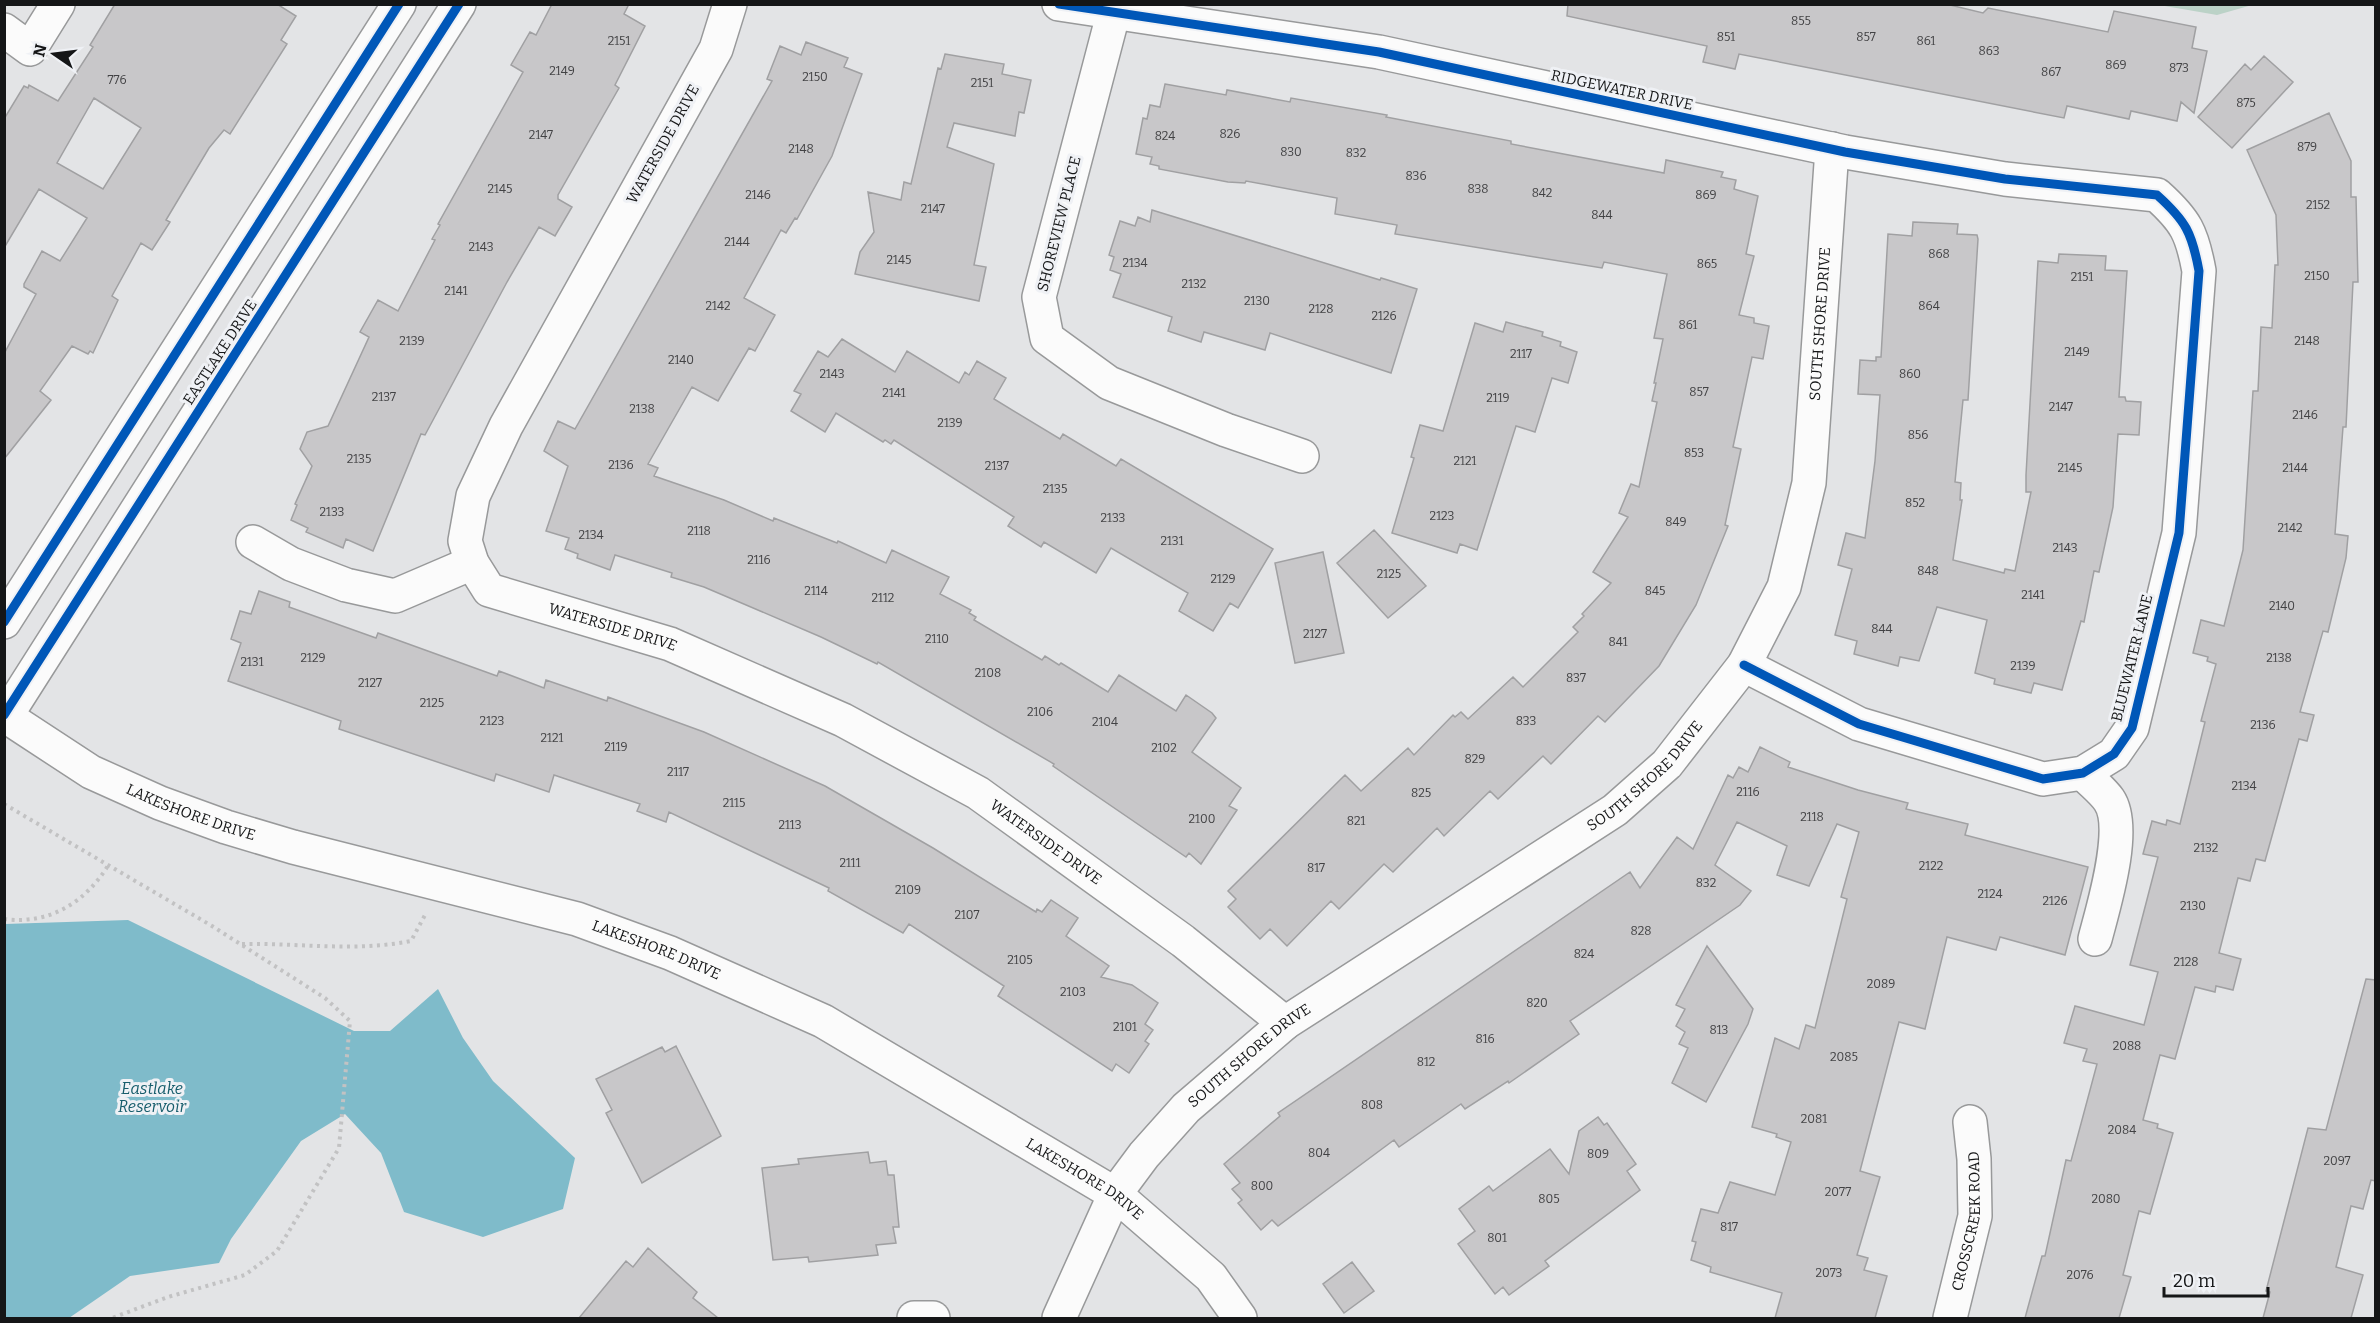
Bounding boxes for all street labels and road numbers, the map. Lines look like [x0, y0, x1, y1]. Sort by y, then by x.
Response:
street label: RIDGEWATER DRIVE [1549, 66, 1695, 114]
street label: WATERSIDE DRIVE [623, 81, 703, 207]
street label: SHOREVIEW PLACE [1033, 154, 1085, 294]
street label: SOUTH SHORE DRIVE [1806, 246, 1834, 401]
street label: EASTLAKE DRIVE [179, 296, 261, 408]
street label: BLUEWATER LANE [2107, 593, 2157, 723]
street label: WATERSIDE DRIVE [546, 599, 680, 655]
street label: SOUTH SHORE DRIVE [1583, 717, 1706, 835]
street label: LAKESHORE DRIVE [123, 780, 258, 844]
street label: WATERSIDE DRIVE [987, 796, 1105, 888]
street label: LAKESHORE DRIVE [590, 916, 724, 983]
street label: SOUTH SHORE DRIVE [1184, 1000, 1314, 1111]
street label: LAKESHORE DRIVE [1023, 1134, 1147, 1224]
street label: CROSSCREEK ROAD [1948, 1150, 1984, 1293]

